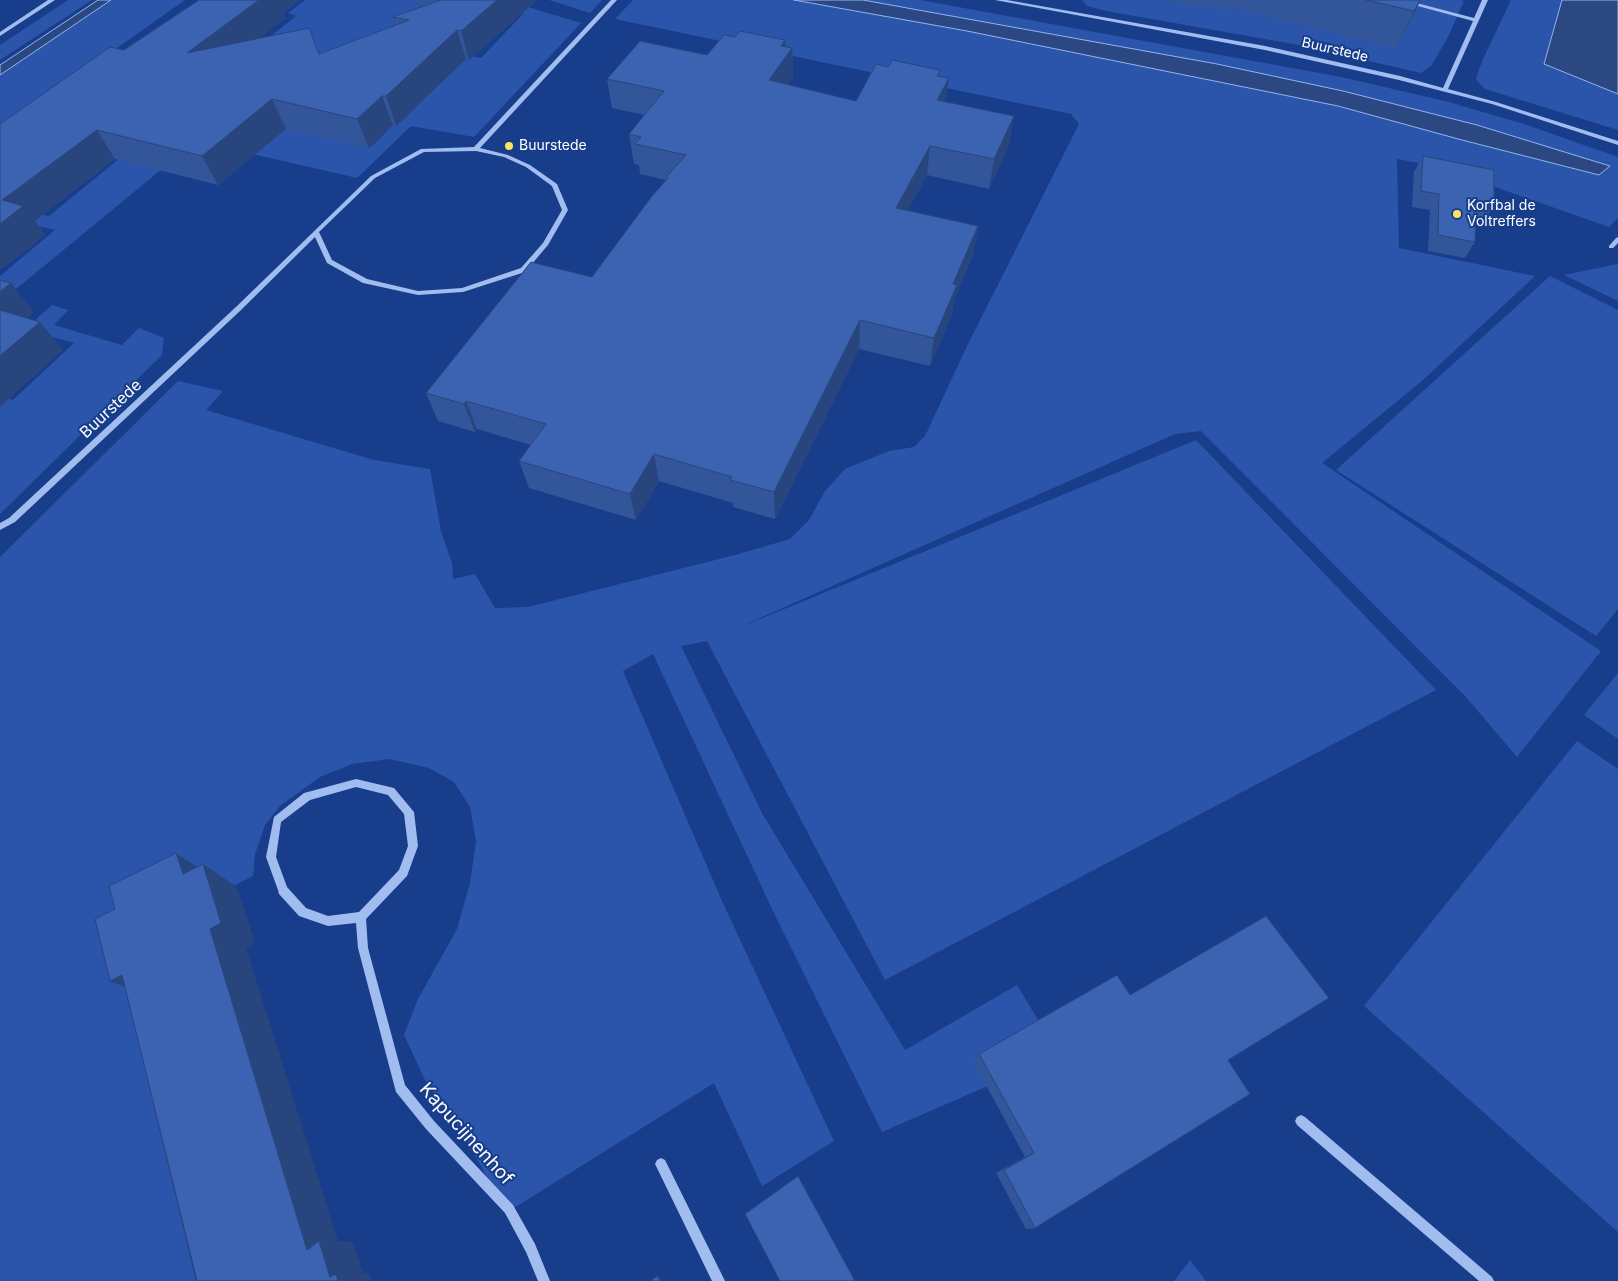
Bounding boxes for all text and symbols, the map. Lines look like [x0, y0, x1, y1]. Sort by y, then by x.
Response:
street label: Buurstede [1300, 34, 1370, 66]
place label: Buurstede [519, 138, 587, 154]
marker: Buurstede [503, 140, 515, 152]
place label: Korfbal de Voltreffers [1467, 198, 1536, 230]
marker: Korfbal de Voltreffers [1451, 208, 1463, 220]
street label: Buurstede [76, 376, 146, 442]
street label: Kapucijnenhof [414, 1078, 518, 1190]

